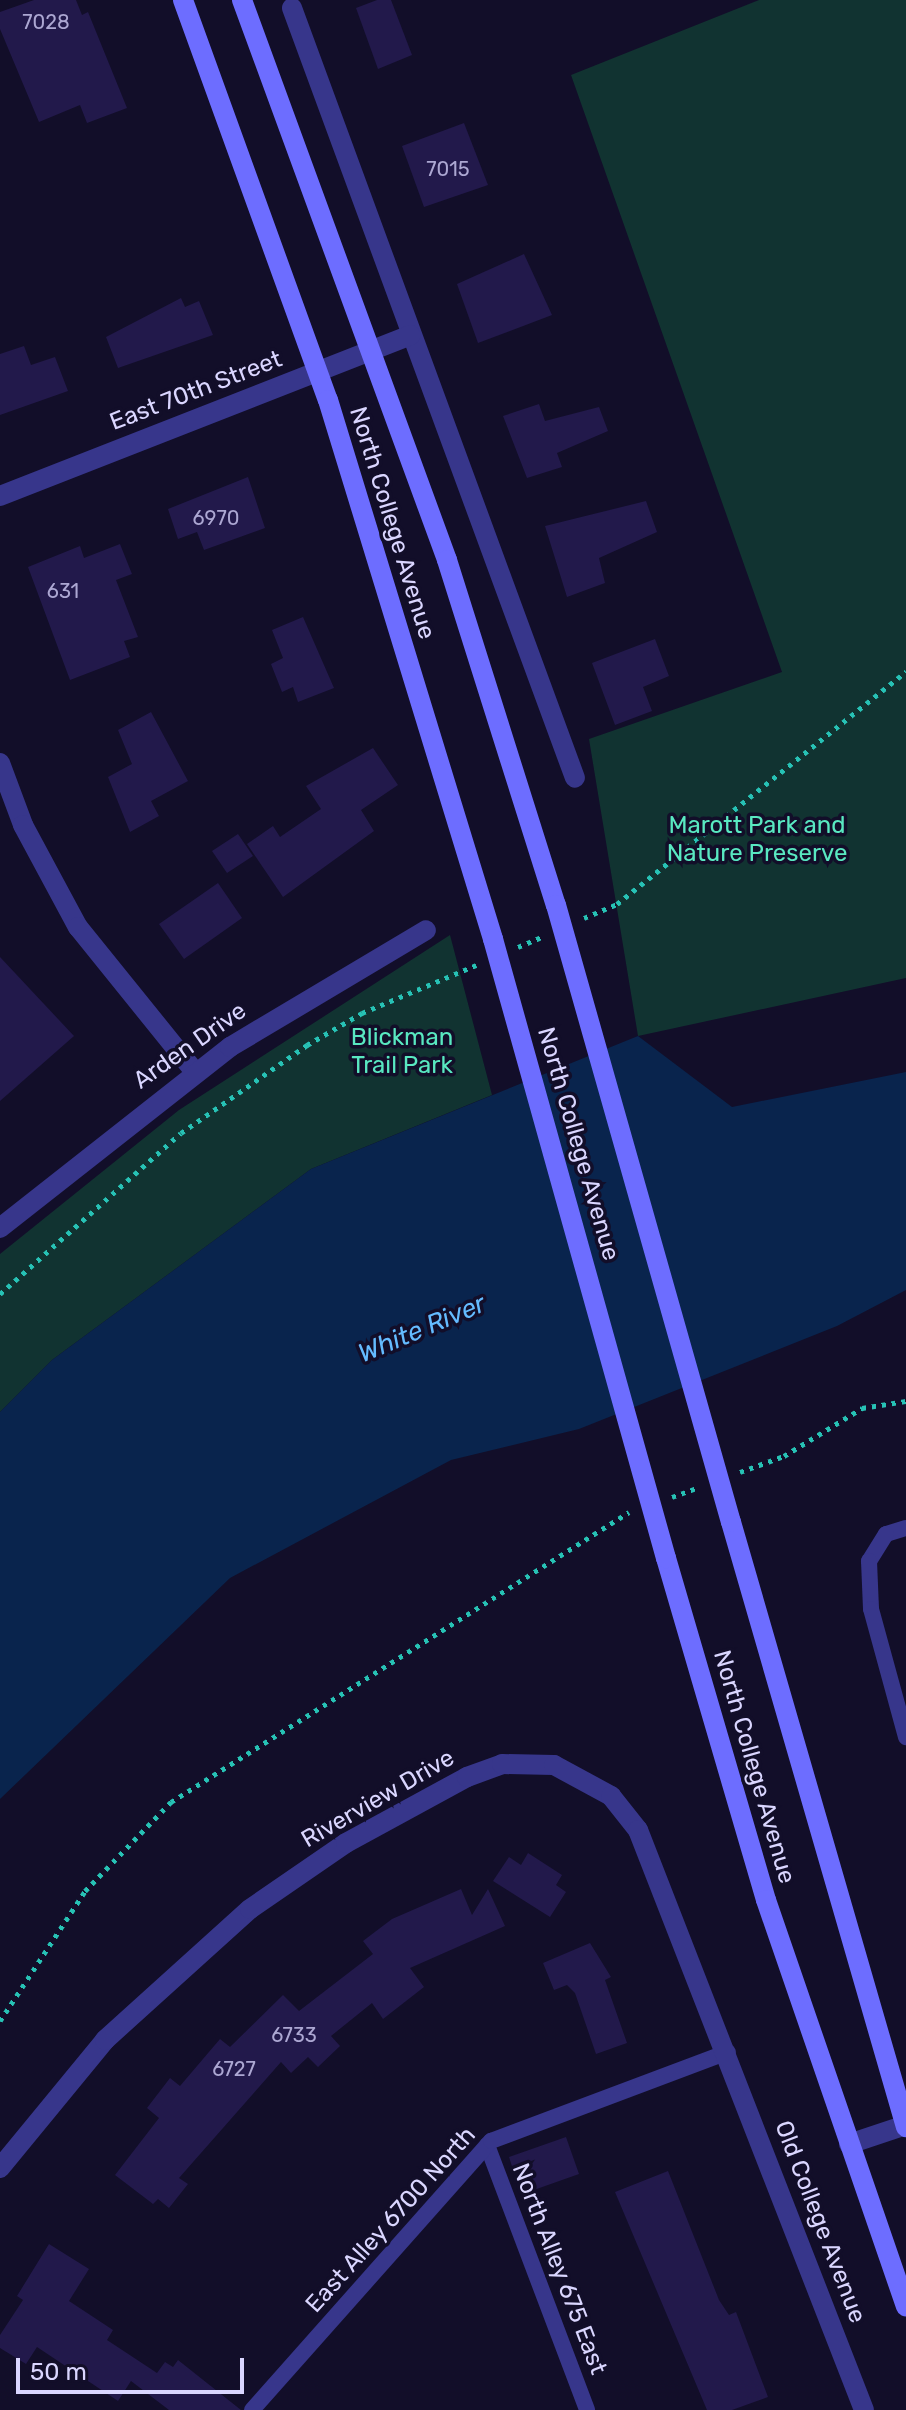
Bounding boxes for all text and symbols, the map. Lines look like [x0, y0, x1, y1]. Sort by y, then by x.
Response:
house number: 7028 [22, 10, 70, 34]
house number: 7015 [426, 157, 470, 181]
street label: East 70th Street [106, 345, 286, 437]
street label: North College Avenue [343, 403, 441, 643]
house number: 6970 [193, 506, 239, 530]
house number: 631 [47, 579, 79, 603]
park label: Marott Park and Nature Preserve [667, 812, 847, 868]
street label: Arden Drive [128, 997, 252, 1095]
park label: Blickman Trail Park [351, 1024, 453, 1080]
street label: North College Avenue [531, 1024, 625, 1264]
water label: White River [354, 1288, 490, 1370]
street label: North College Avenue [707, 1647, 801, 1887]
street label: Riverview Drive [296, 1744, 460, 1854]
house number: 6733 [271, 2023, 317, 2047]
house number: 6727 [212, 2057, 256, 2081]
street label: Old College Avenue [768, 2117, 872, 2327]
street label: East Alley 6700 North [300, 2121, 482, 2319]
street label: North Alley 675 East [505, 2159, 613, 2379]
scale bar [20, 2342, 248, 2392]
text: 50 m [30, 2358, 87, 2386]

